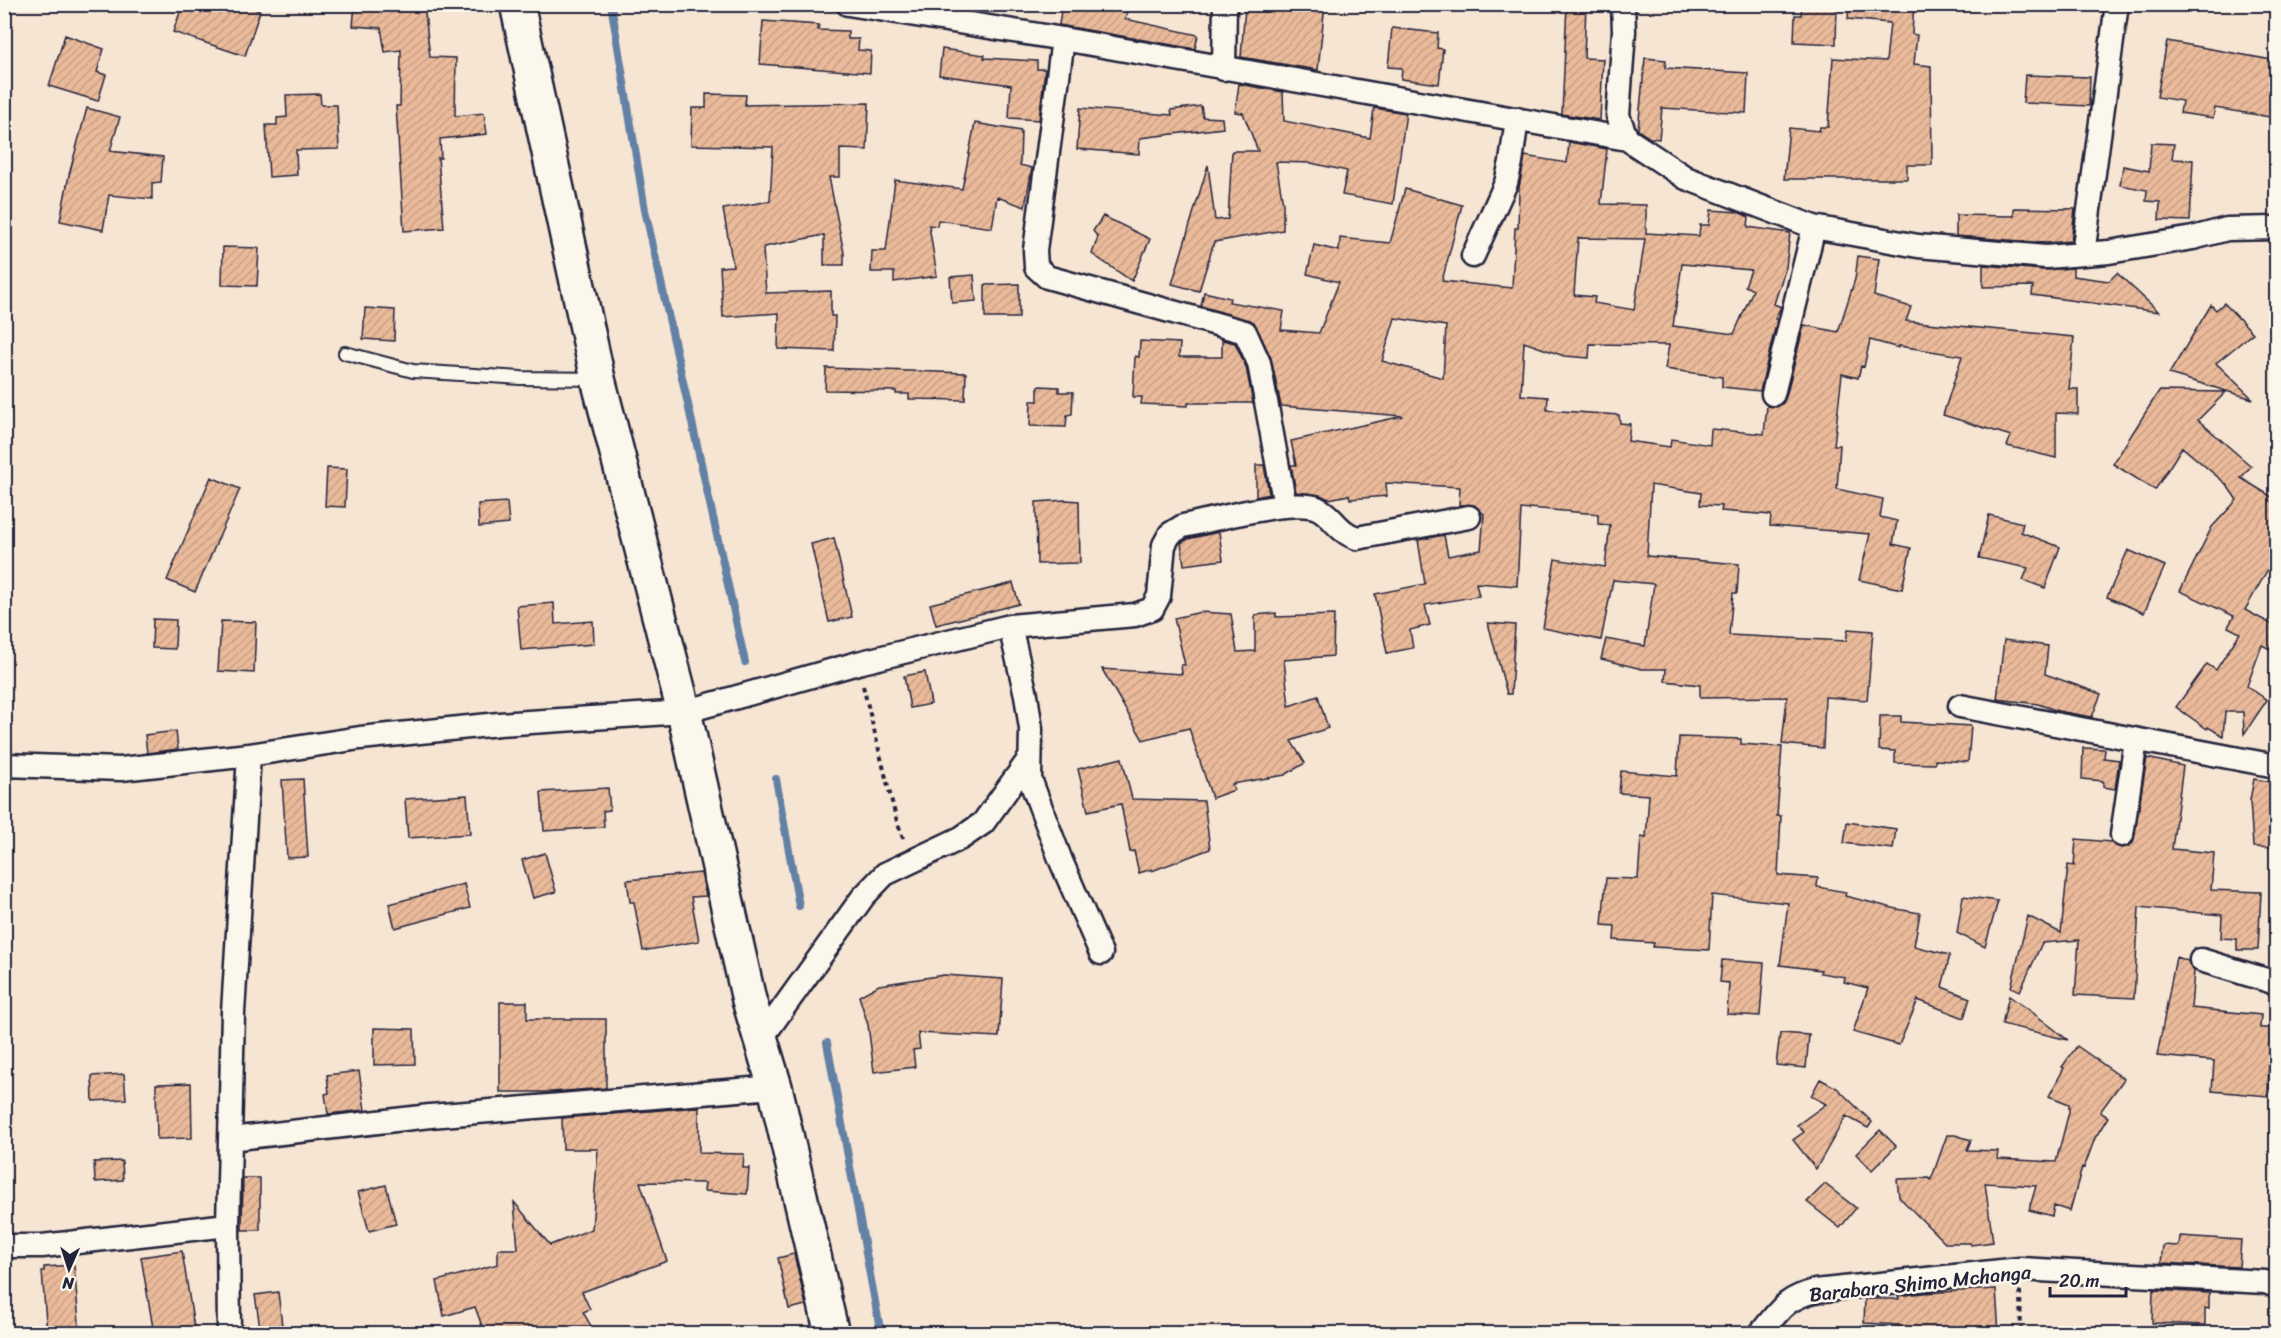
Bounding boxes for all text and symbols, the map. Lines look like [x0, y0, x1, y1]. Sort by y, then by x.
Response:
north arrow [39, 1239, 99, 1299]
street label: Barabara Shimo Mchanga [1808, 1254, 2034, 1313]
scale bar [2050, 1260, 2126, 1298]
text: 20 m [2059, 1265, 2099, 1297]
text: N [61, 1269, 76, 1298]

